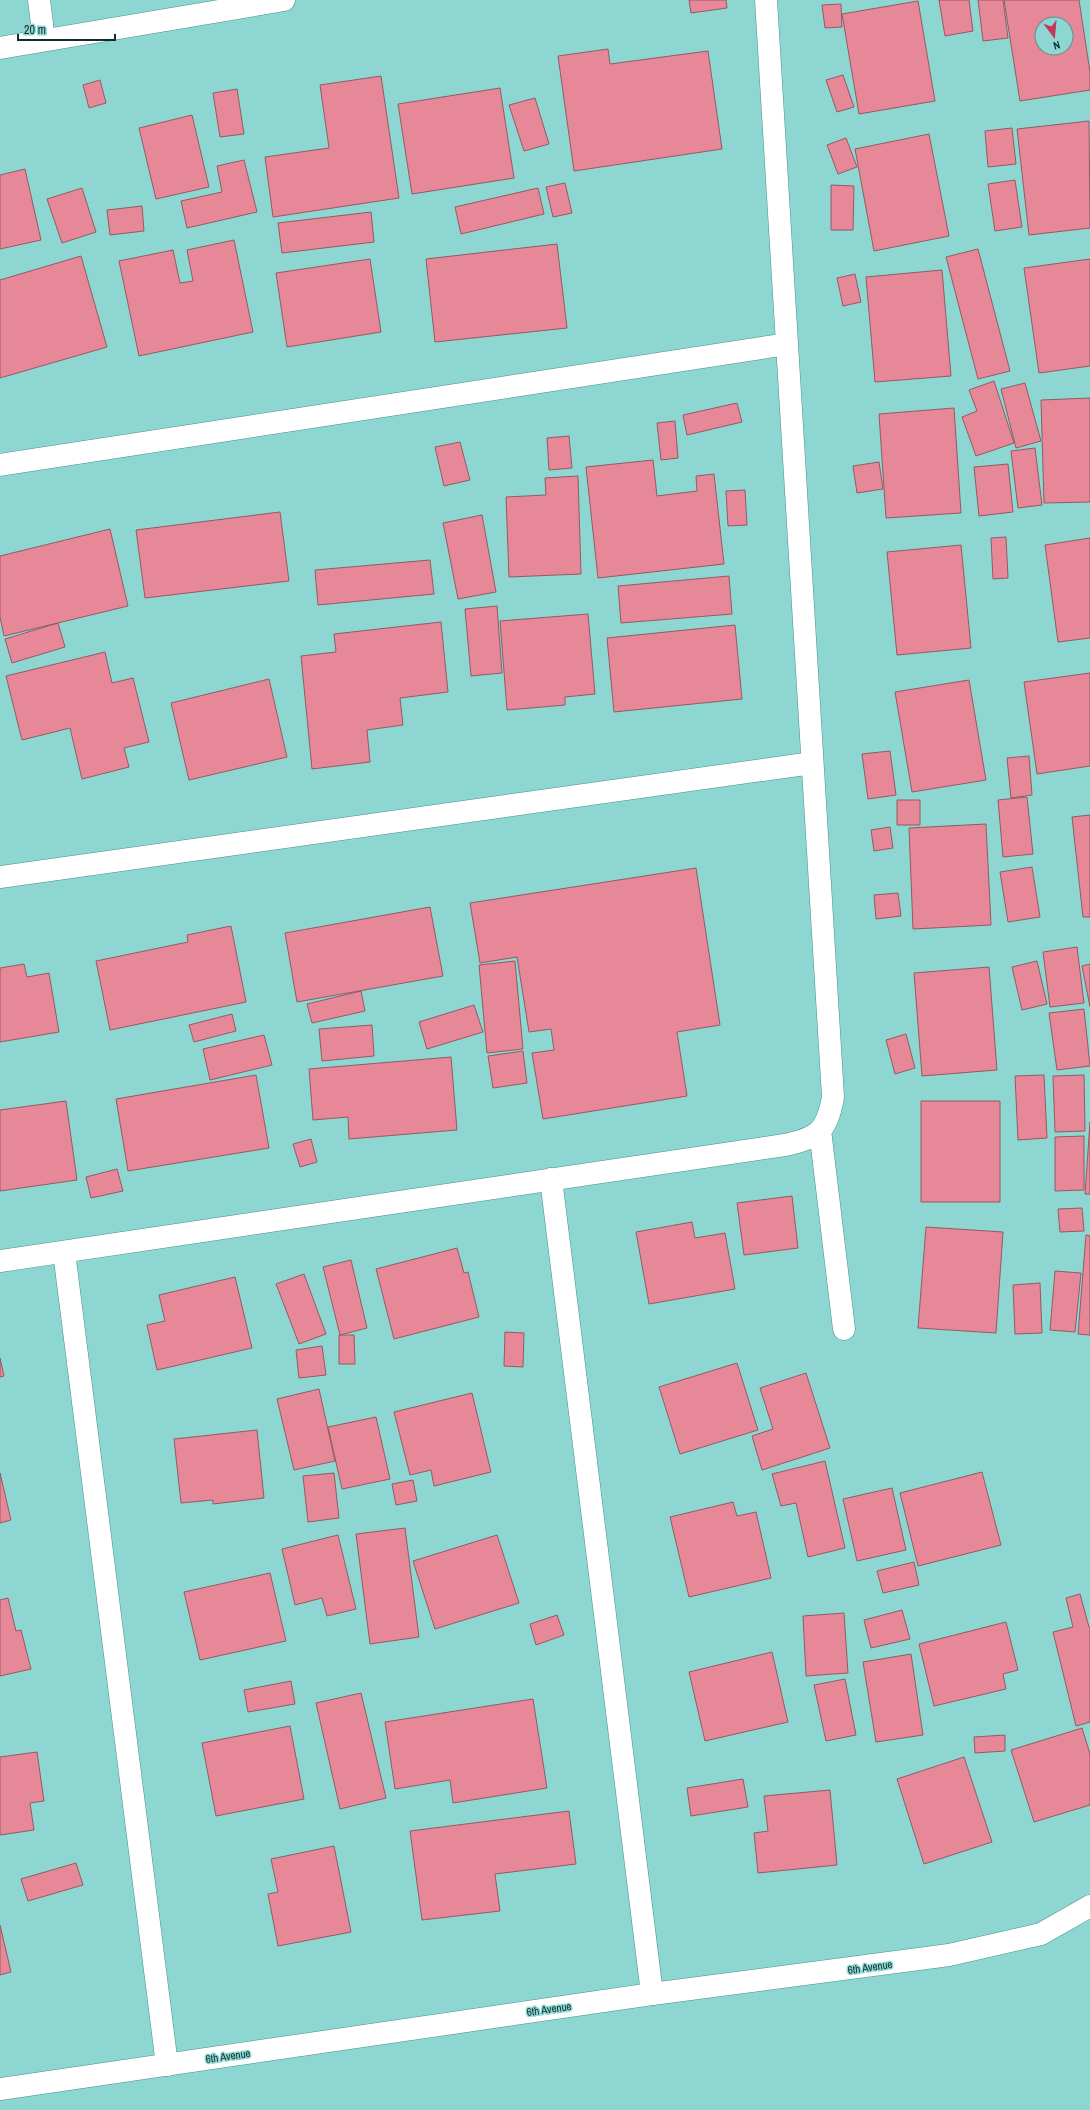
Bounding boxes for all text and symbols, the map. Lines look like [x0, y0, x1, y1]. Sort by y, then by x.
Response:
scale bar [18, 16, 115, 42]
north arrow [1034, 16, 1074, 56]
text: 20 m [24, 22, 46, 38]
text: N [1052, 38, 1062, 53]
street label: 6th Avenue [847, 1957, 893, 1977]
street label: 6th Avenue [526, 1999, 572, 2019]
street label: 6th Avenue [205, 2046, 251, 2066]

